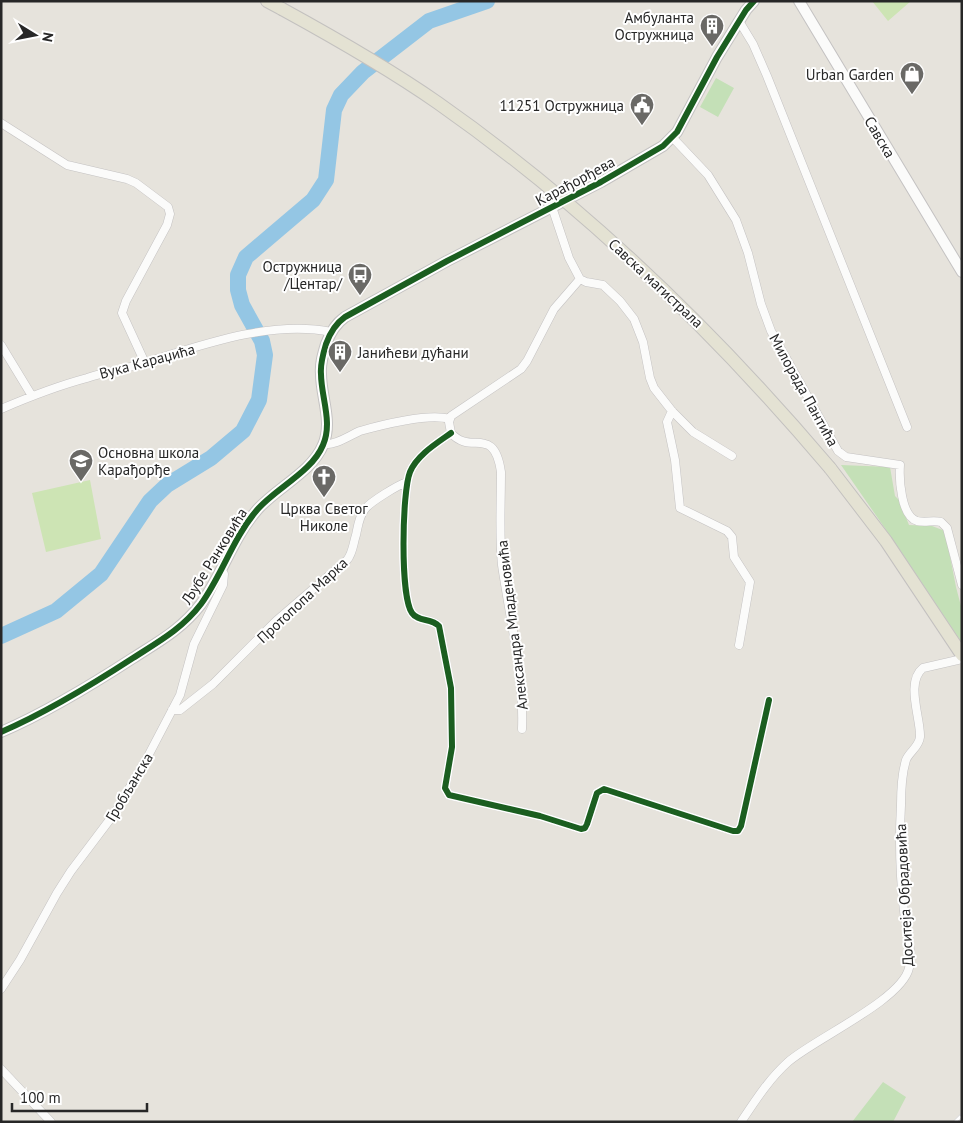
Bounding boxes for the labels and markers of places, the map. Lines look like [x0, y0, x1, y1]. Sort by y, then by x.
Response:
place label: Амбуланта Остружница [614, 8, 694, 44]
building icon: Амбуланта Остружница [699, 13, 725, 47]
shop icon: Urban Garden [899, 61, 925, 95]
place label: Urban Garden [806, 65, 894, 84]
public building icon: 11251 Остружница [629, 92, 655, 126]
place label: 11251 Остружница [500, 96, 624, 115]
place label: Остружница /Центар/ [262, 257, 343, 293]
bus stop icon: Остружница /Центар/ [347, 262, 373, 296]
building icon: Јанићеви дућани [327, 339, 353, 373]
place label: Јанићеви дућани [357, 343, 469, 362]
place label: Основна школа Карађорђе [98, 443, 199, 479]
school or university icon: Основна школа Карађорђе [68, 448, 94, 482]
church icon: Црква Светог Николе [311, 464, 337, 498]
place label: Црква Светог Николе [280, 499, 368, 535]

